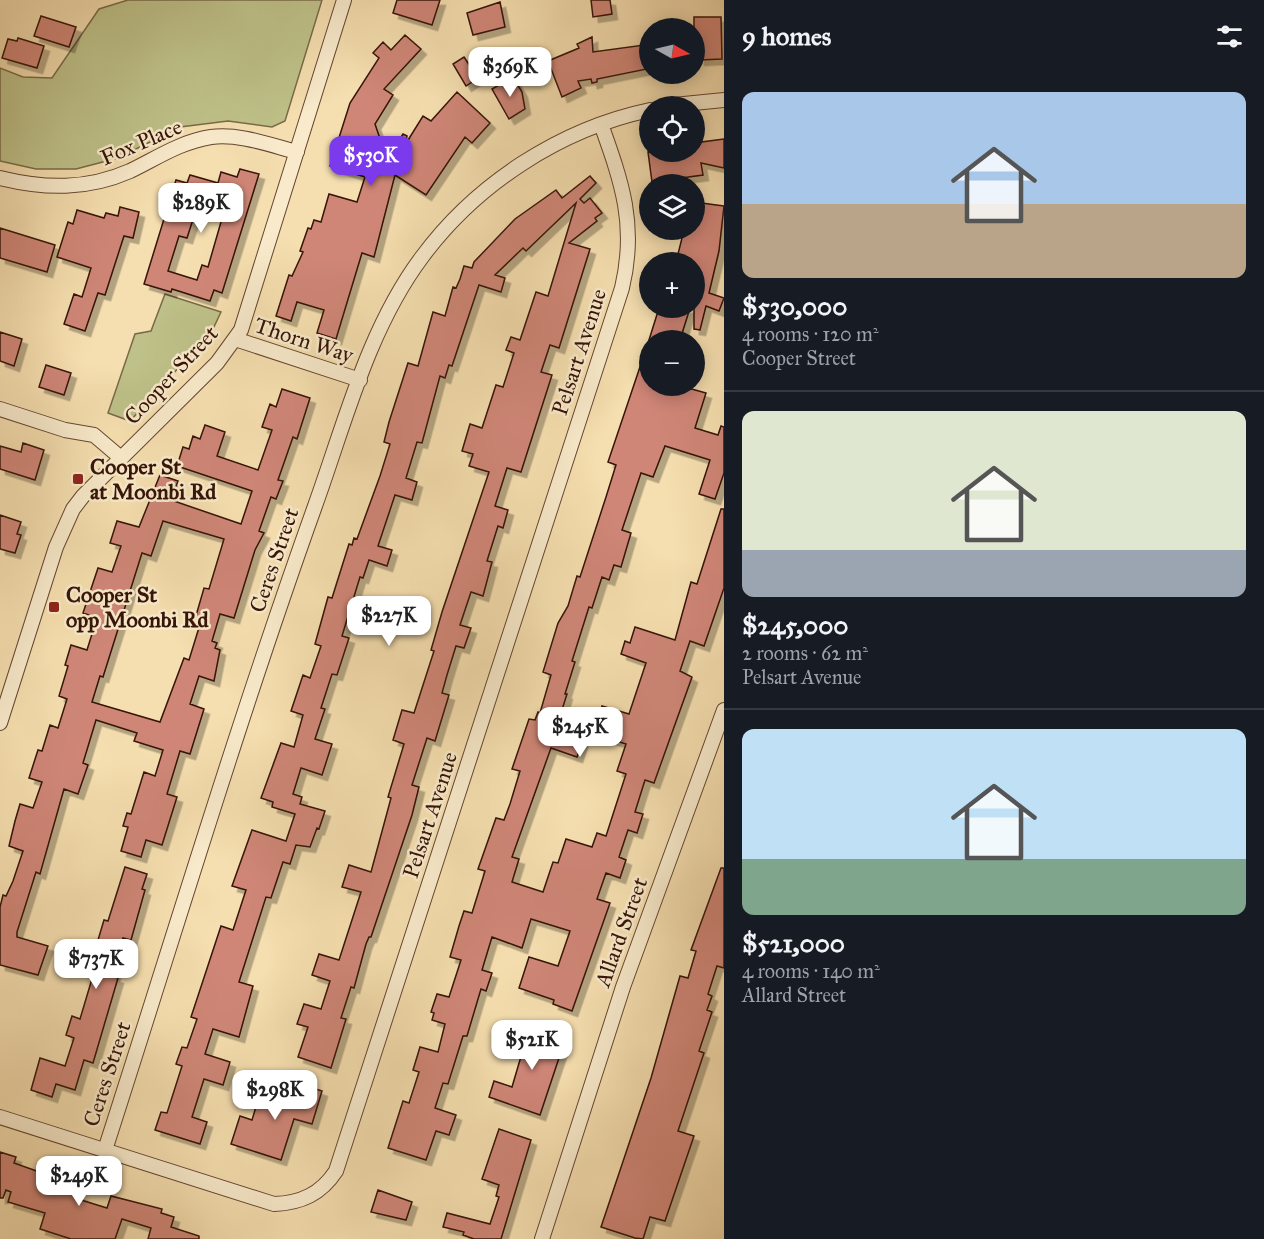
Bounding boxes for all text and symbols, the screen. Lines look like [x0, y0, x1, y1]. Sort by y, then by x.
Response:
north arrow [639, 18, 705, 84]
map controls [639, 18, 705, 396]
text: 9 homes [742, 20, 831, 52]
icon: filters [1213, 20, 1246, 53]
pin: $369K [468, 47, 552, 98]
text: $369K [482, 54, 538, 78]
button: locate [639, 96, 705, 162]
street label: Fox Place [96, 113, 186, 171]
icon: home [940, 131, 1048, 239]
pin: $530K [329, 136, 413, 187]
text: $530K [343, 143, 399, 167]
button: layers [639, 174, 705, 240]
pin: $289K [159, 183, 243, 234]
text: $289K [172, 190, 230, 214]
button: + [639, 252, 705, 318]
street label: Pelsart Avenue [546, 285, 612, 419]
text: $530,000 [742, 290, 847, 322]
street label: Thorn Way [251, 311, 358, 369]
street label: Cooper Street [118, 320, 224, 430]
text: 4 rooms · 120 m² [742, 322, 879, 346]
button: − [639, 330, 705, 396]
text: Cooper Street [742, 346, 856, 370]
icon: home [940, 450, 1048, 558]
place label: Cooper St at Moonbi Rd [90, 453, 217, 505]
marker: Cooper St at Moonbi Rd [71, 472, 85, 486]
street label: Ceres Street [244, 504, 305, 616]
place label: Cooper St opp Moonbi Rd [66, 581, 210, 633]
pin: $227K [347, 596, 431, 647]
marker: Cooper St opp Moonbi Rd [47, 600, 61, 614]
text: $227K [361, 603, 417, 627]
text: $245,000 [742, 609, 848, 641]
text: 2 rooms · 62 m² [742, 641, 868, 665]
text: Pelsart Avenue [742, 665, 861, 689]
pin: $245K [538, 707, 622, 758]
text: $245K [552, 714, 608, 738]
street label: Pelsart Avenue [397, 748, 463, 882]
icon: home [940, 768, 1048, 876]
street label: Allard Street [588, 873, 653, 991]
text: $521,000 [742, 927, 845, 959]
pin: $737K [54, 939, 138, 990]
text: $737K [68, 946, 124, 970]
text: 4 rooms · 140 m² [742, 959, 880, 983]
text: Allard Street [742, 983, 846, 1007]
street label: Ceres Street [77, 1018, 137, 1130]
pin: $521K [490, 1020, 574, 1071]
text: $521K [505, 1027, 559, 1051]
pin: $298K [233, 1070, 317, 1121]
text: $298K [246, 1077, 304, 1101]
pin: $249K [37, 1156, 121, 1207]
text: $249K [50, 1163, 108, 1187]

